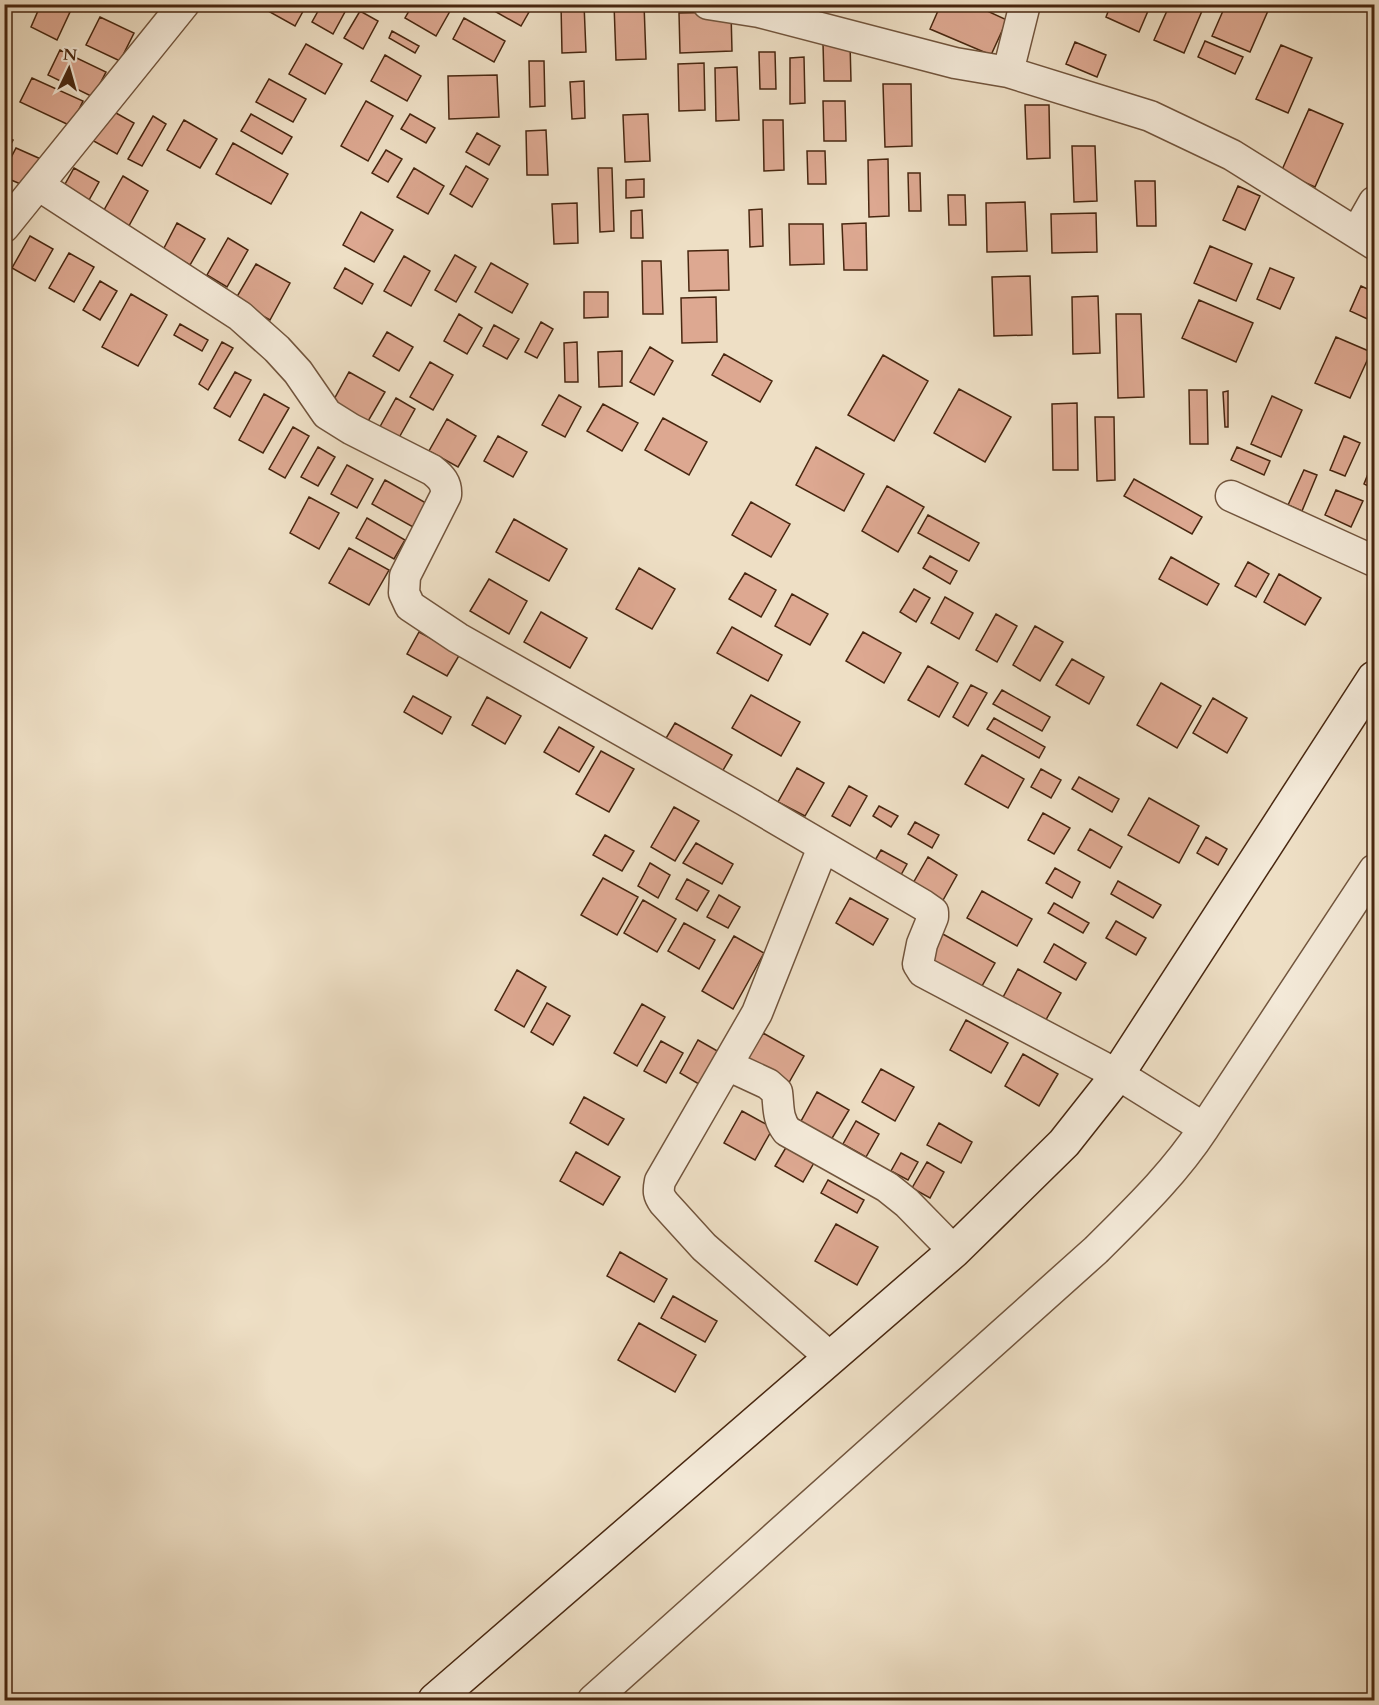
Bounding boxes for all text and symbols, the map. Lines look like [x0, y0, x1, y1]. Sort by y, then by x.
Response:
north arrow [39, 39, 99, 99]
text: N [62, 43, 78, 67]

